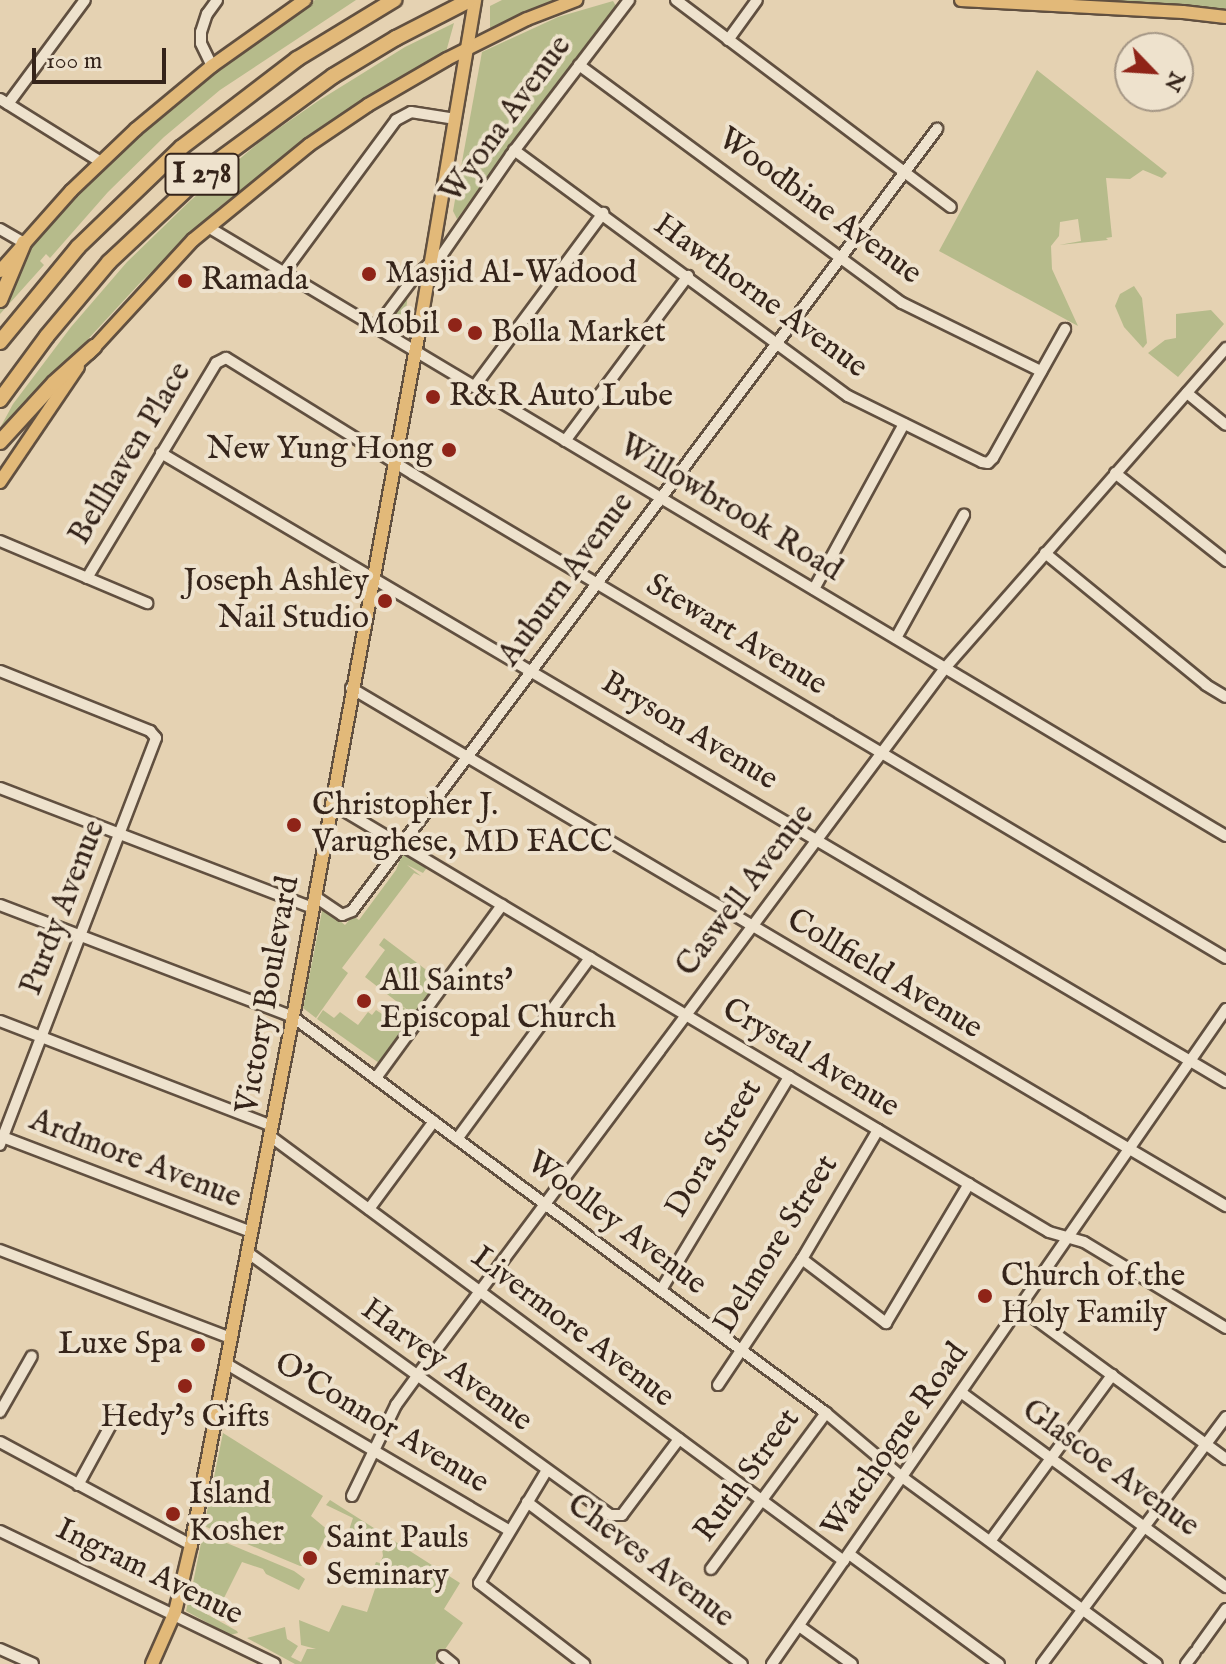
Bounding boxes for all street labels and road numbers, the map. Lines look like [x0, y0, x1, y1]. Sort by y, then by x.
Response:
street label: Wyona Avenue [433, 29, 581, 211]
street label: Woodbine Avenue [710, 120, 928, 294]
road number: I 278 [164, 148, 240, 200]
street label: Hawthorne Avenue [645, 206, 875, 388]
street label: Bellhaven Place [61, 356, 201, 552]
street label: Willowbrook Road [611, 427, 849, 591]
street label: Auburn Avenue [491, 486, 643, 674]
street label: Stewart Avenue [638, 567, 834, 705]
street label: Bryson Avenue [594, 664, 784, 800]
street label: Caswell Avenue [669, 797, 823, 985]
street label: Purdy Avenue [13, 815, 115, 1001]
street label: Victory Boulevard [229, 873, 309, 1117]
street label: Collfield Avenue [779, 902, 989, 1048]
street label: Crystal Avenue [714, 991, 906, 1127]
street label: Dora Street [659, 1073, 771, 1225]
street label: Ardmore Avenue [24, 1102, 246, 1218]
street label: Woolley Avenue [518, 1144, 714, 1304]
street label: Delmore Street [707, 1148, 847, 1342]
street label: Livermore Avenue [463, 1239, 681, 1417]
street label: Harvey Avenue [353, 1291, 539, 1441]
street label: Watchogue Road [815, 1336, 977, 1546]
street label: O'Connor Avenue [267, 1345, 495, 1503]
street label: Glascoe Avenue [1014, 1392, 1206, 1546]
street label: Ruth Street [687, 1402, 809, 1550]
street label: Cheves Avenue [559, 1487, 741, 1637]
street label: Ingram Avenue [49, 1511, 249, 1635]

